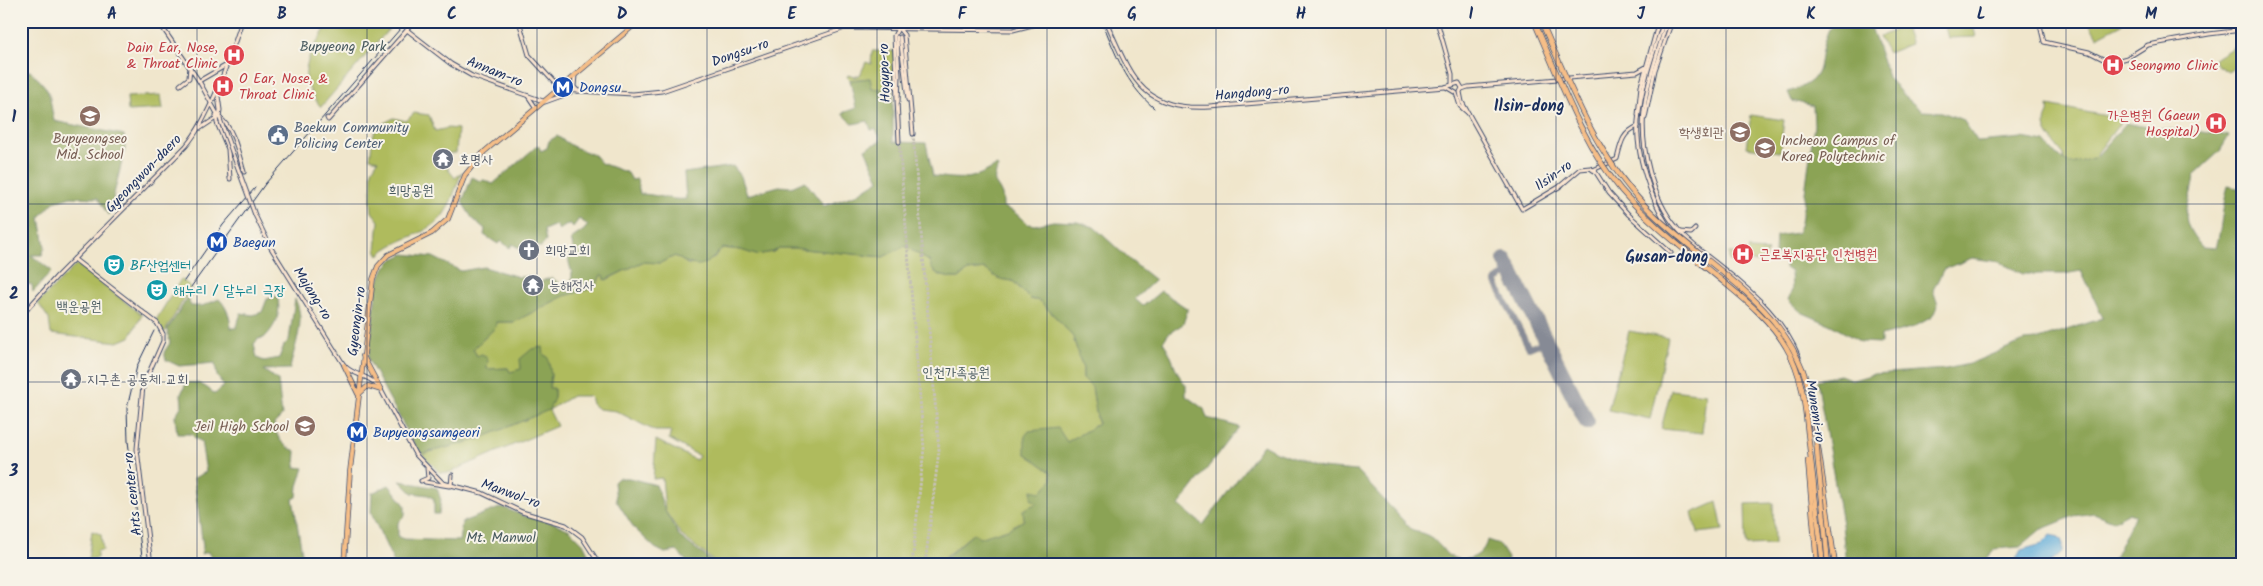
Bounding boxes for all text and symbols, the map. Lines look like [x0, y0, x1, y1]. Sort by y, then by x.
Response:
text: A [107, 2, 117, 27]
text: B [277, 2, 287, 27]
text: C [447, 2, 457, 27]
text: D [617, 2, 628, 27]
text: E [788, 2, 798, 27]
text: F [958, 2, 968, 27]
text: G [1127, 2, 1137, 27]
text: H [1296, 2, 1306, 27]
text: I [1469, 2, 1474, 27]
text: J [1637, 2, 1646, 27]
text: K [1806, 2, 1816, 27]
text: L [1977, 2, 1985, 27]
text: M [2145, 2, 2158, 27]
street label: Dongsu-ro [709, 33, 772, 73]
park label: Bupyeong Park [300, 36, 387, 58]
place label: Dain Ear, Nose, & Throat Clinic [127, 37, 218, 75]
hospital icon: Dain Ear, Nose, & Throat Clinic [222, 43, 246, 67]
street label: Hogupo-ro [873, 43, 897, 103]
street label: Annam-ro [463, 51, 526, 93]
hospital icon: Seongmo Clinic [2101, 53, 2125, 77]
place label: Seongmo Clinic [2129, 55, 2218, 77]
place label: O Ear, Nose, & Throat Clinic [239, 68, 328, 106]
hospital icon: O Ear, Nose, & Throat Clinic [211, 74, 235, 98]
metro station icon: Dongsu [551, 75, 575, 99]
place label: Dongsu [579, 77, 621, 99]
street label: Hangdong-ro [1214, 79, 1290, 107]
district label: Ilsin-dong [1494, 94, 1564, 119]
school or university icon: Bupyeongseo Mid. School [78, 104, 102, 128]
text: 1 [12, 105, 17, 130]
place label: 가은병원 (Gaeun Hospital) [2107, 105, 2200, 143]
hospital icon: 가은병원 (Gaeun Hospital) [2204, 111, 2228, 135]
place label: Baekun Community Policing Center [294, 117, 409, 155]
school or university icon: 학생회관 [1728, 120, 1752, 144]
place label: 학생회관 [1679, 122, 1724, 144]
public building icon: Baekun Community Policing Center [266, 123, 290, 147]
place label: Bupyeongseo Mid. School [53, 128, 127, 166]
street label: Gyeongwon-daero [100, 129, 187, 218]
place label: Incheon Campus of Korea Polytechnic [1781, 130, 1897, 168]
school or university icon: Incheon Campus of Korea Polytechnic [1753, 136, 1777, 160]
temple icon: 호명사 [431, 147, 455, 171]
place label: 호명사 [459, 149, 494, 171]
street label: Ilsin-ro [1530, 155, 1577, 197]
park label: 희망공원 [388, 180, 434, 202]
metro station icon: Baegun [205, 230, 229, 254]
place label: Baegun [233, 232, 276, 254]
church icon: 희망교회 [517, 238, 541, 262]
place label: 희망교회 [545, 240, 590, 262]
hospital icon: 근로복지공단 인천병원 [1731, 242, 1755, 266]
place label: 근로복지공단 인천병원 [1759, 244, 1877, 266]
district label: Gusan-dong [1626, 245, 1708, 270]
theatre icon: BF산업센터 [102, 253, 126, 277]
place label: BF산업센터 [130, 255, 191, 277]
street label: Majang-ro [287, 263, 337, 324]
temple icon: 능해정사 [521, 273, 545, 297]
place label: 능해정사 [549, 275, 595, 297]
theatre icon: 해누리 / 달누리 극장 [145, 278, 169, 302]
place label: 해누리 / 달누리 극장 [173, 280, 286, 302]
text: 2 [9, 282, 19, 307]
street label: Gyeongin-ro [342, 285, 372, 357]
park label: 백운공원 [56, 296, 102, 318]
park label: 인천가족공원 [922, 362, 990, 384]
temple icon: 지구촌 공동체 교회 [59, 367, 83, 391]
place label: 지구촌 공동체 교회 [87, 369, 188, 391]
street label: Munemi-ro [1799, 378, 1831, 444]
school or university icon: Jeil High School [293, 414, 317, 438]
place label: Jeil High School [194, 416, 290, 438]
metro station icon: Bupyeongsamgeori [345, 420, 369, 444]
place label: Bupyeongsamgeori [373, 422, 480, 444]
street label: Arts center-ro [118, 451, 148, 537]
text: 3 [9, 459, 19, 484]
street label: Manwol-ro [478, 473, 543, 515]
park label: Mt. Manwol [466, 527, 536, 549]

